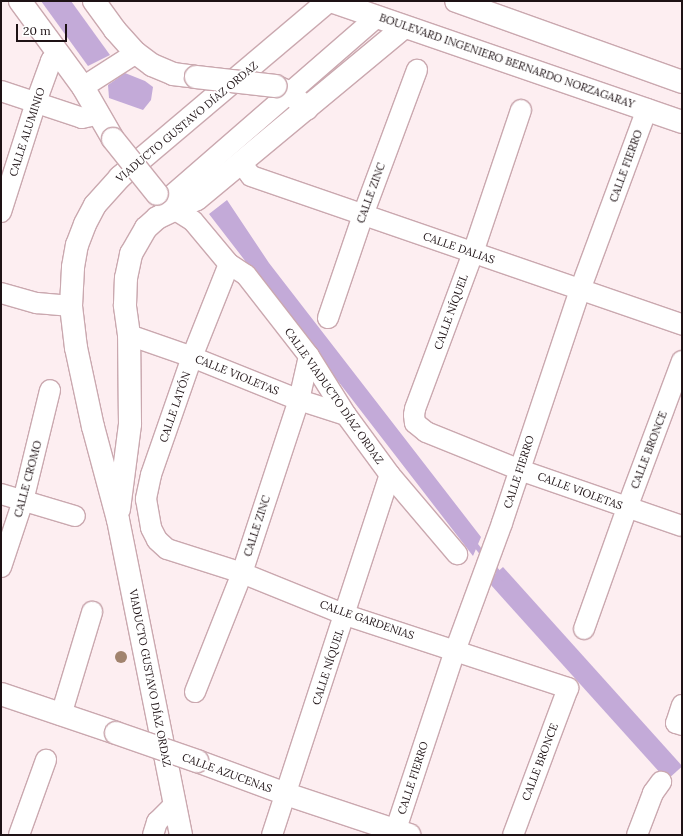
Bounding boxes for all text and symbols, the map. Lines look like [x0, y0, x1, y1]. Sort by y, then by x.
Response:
street label: BOULEVARD INGENIERO BERNARDO NORZAGARAY [378, 11, 636, 111]
scale bar [18, 16, 69, 42]
text: 20 m [23, 23, 51, 38]
street label: VIADUCTO GUSTAVO DÍAZ ORDAZ [113, 59, 261, 185]
street label: CALLE ALUMINIO [6, 86, 48, 178]
street label: CALLE FIERRO [607, 128, 645, 204]
street label: CALLE ZINC [354, 161, 388, 225]
street label: CALLE DALIAS [421, 230, 497, 266]
street label: CALLE NÍQUEL [431, 273, 471, 351]
street label: CALLE VIADUCTO DÍAZ ORDAZ [282, 325, 386, 467]
street label: CALLE VIOLETAS [193, 352, 281, 398]
street label: CALLE LATÓN [157, 370, 193, 444]
street label: CALLE BRONCE [628, 409, 670, 491]
street label: CALLE FIERRO [501, 434, 537, 510]
street label: CALLE CROMO [11, 439, 45, 519]
street label: CALLE VIOLETAS [536, 470, 624, 512]
street label: CALLE ZINC [241, 494, 273, 558]
street label: VIADUCTO GUSTAVO DÍAZ ORDAZ [126, 588, 174, 768]
street label: CALLE GARDENIAS [318, 598, 416, 642]
street label: CALLE NÍQUEL [310, 627, 346, 707]
street label: CALLE BRONCE [519, 721, 561, 803]
street label: CALLE FIERRO [395, 740, 431, 816]
street label: CALLE AZUCENAS [180, 751, 274, 795]

